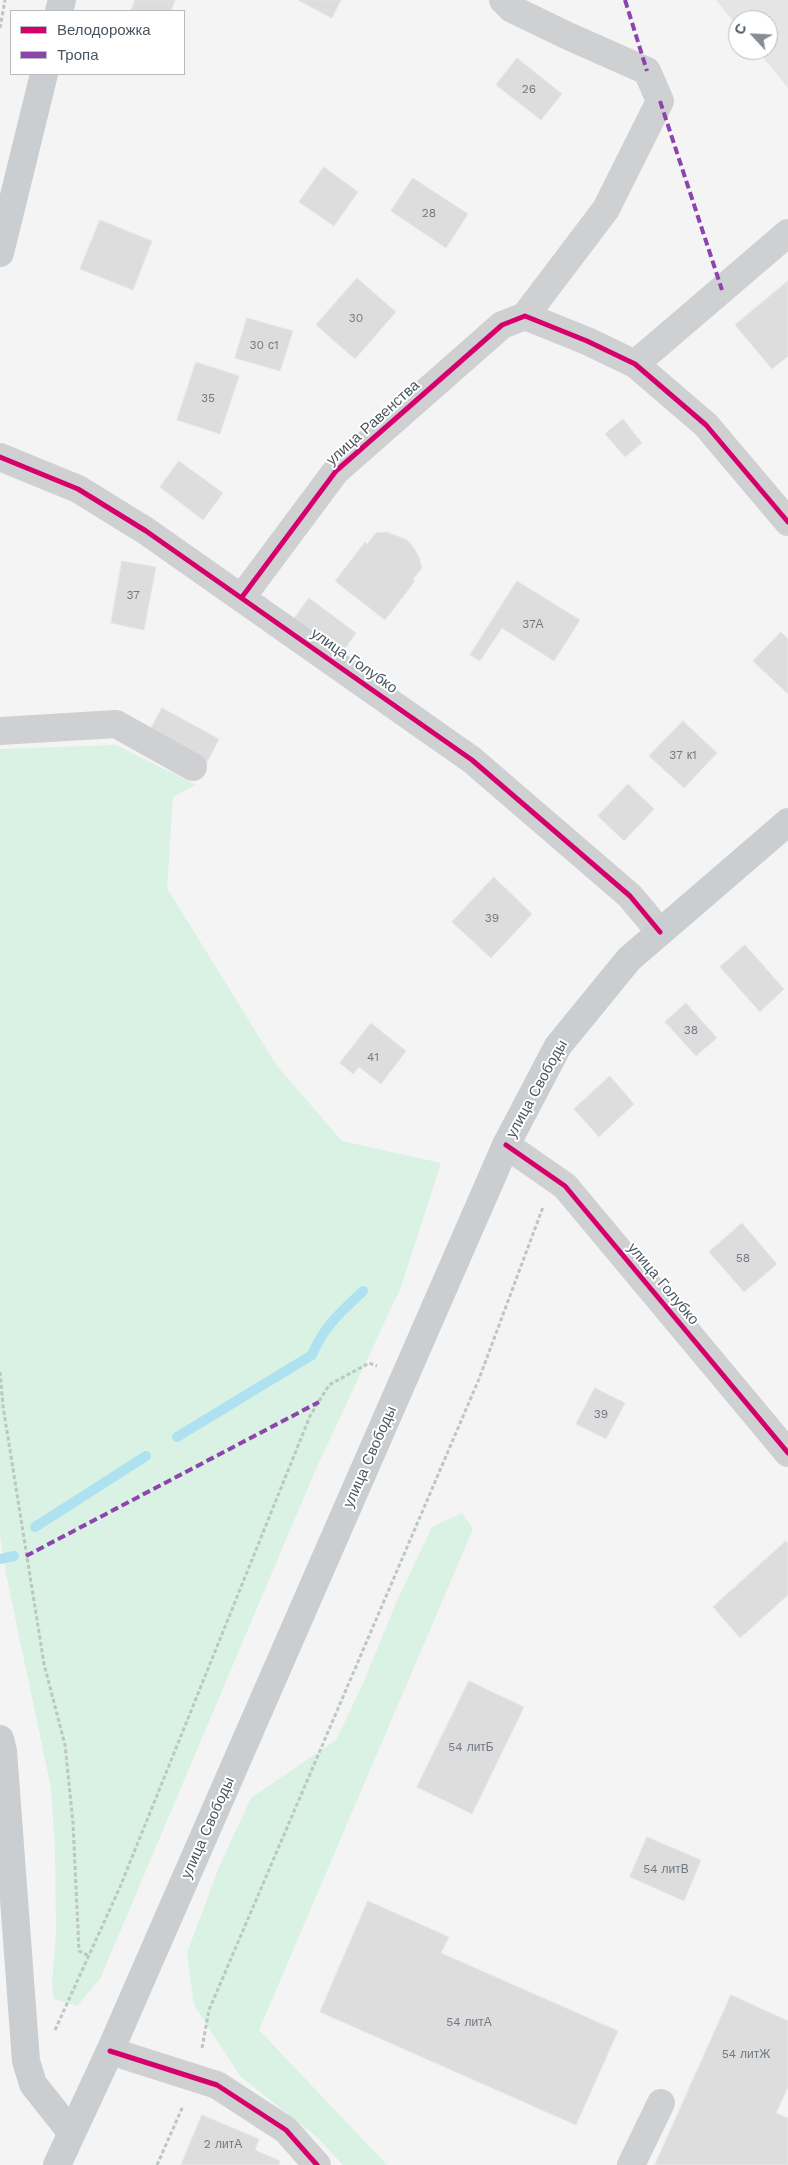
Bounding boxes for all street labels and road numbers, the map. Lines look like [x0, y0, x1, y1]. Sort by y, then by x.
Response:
street label: улица Равенства [323, 376, 423, 470]
street label: улица Голубко [307, 624, 401, 698]
street label: улица Свободы [503, 1037, 571, 1141]
street label: улица Голубко [623, 1239, 703, 1329]
street label: улица Свободы [340, 1403, 400, 1511]
street label: улица Свободы [178, 1774, 238, 1882]

